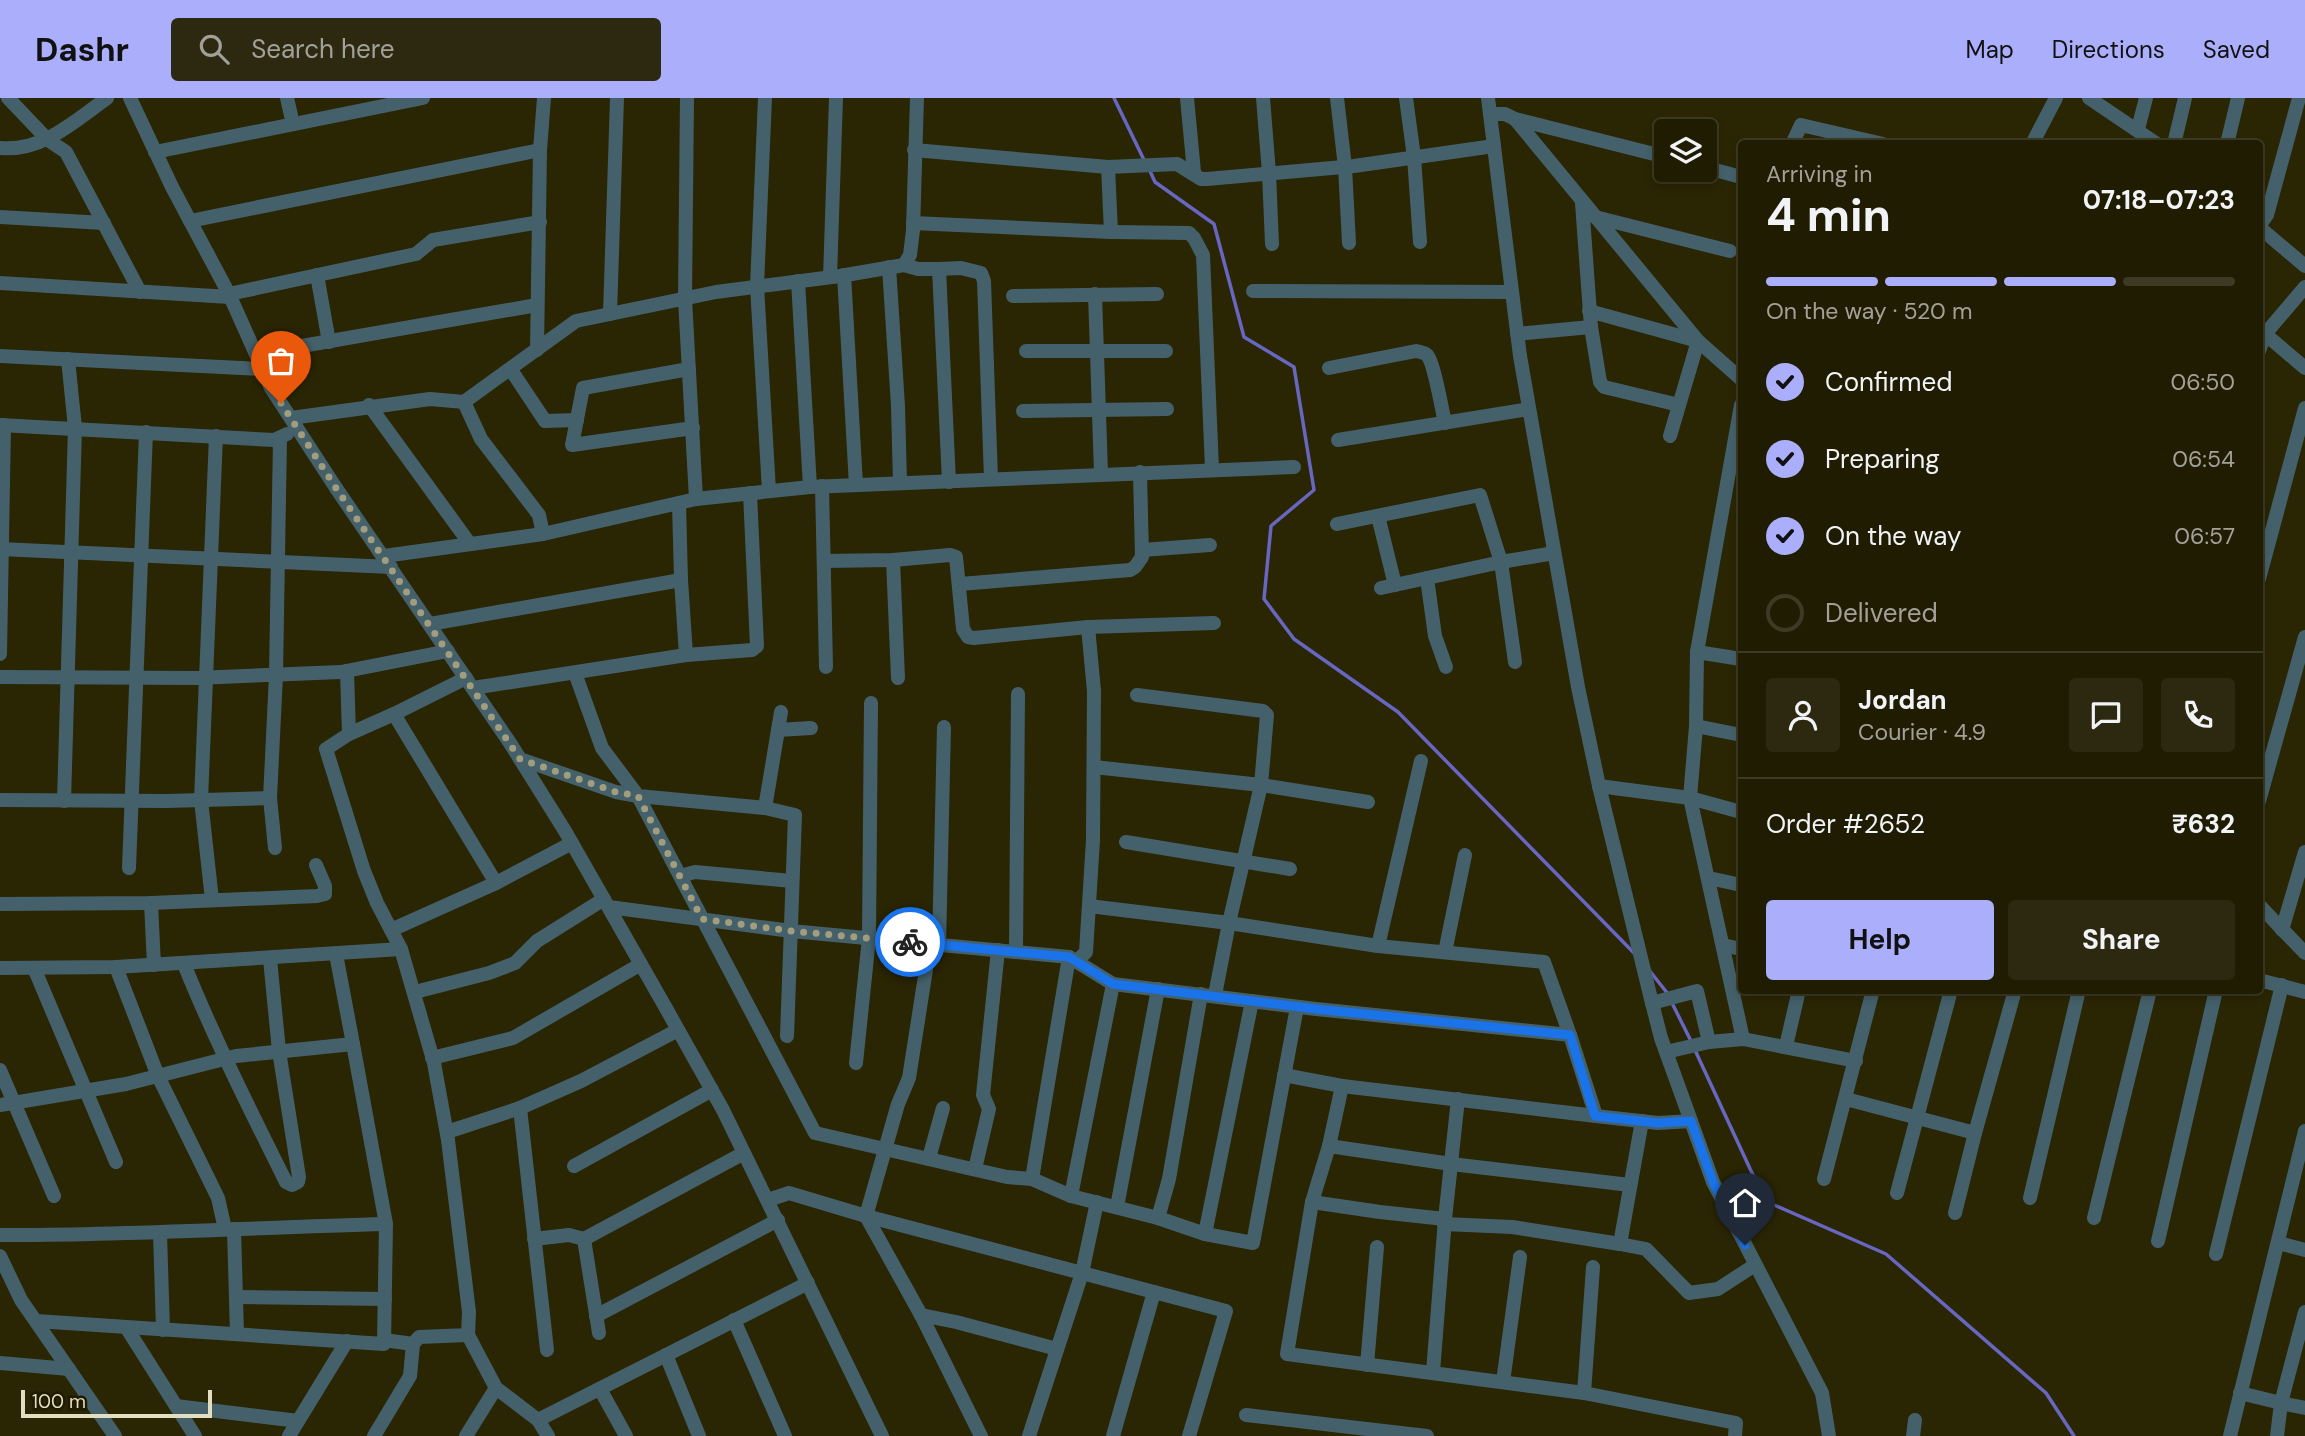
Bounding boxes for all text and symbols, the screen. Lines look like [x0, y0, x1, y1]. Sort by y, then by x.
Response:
search box [171, 18, 661, 81]
text: Dashr [35, 28, 129, 71]
icon: search [195, 30, 233, 68]
text: Search here [251, 32, 395, 66]
text: Map [1966, 34, 2014, 65]
text: Directions [2052, 34, 2165, 65]
text: Saved [2203, 34, 2270, 65]
map controls [1654, 119, 1717, 182]
button: layers [1654, 119, 1717, 182]
text: Arriving in [1766, 159, 1872, 189]
text: 07:18–07:23 [2083, 183, 2235, 217]
text: 4 min [1766, 185, 1891, 245]
text: On the way · 520 m [1766, 296, 1972, 326]
pin [251, 331, 311, 403]
icon: bag [262, 342, 300, 380]
icon: check [1766, 363, 1804, 401]
text: Confirmed [1825, 365, 1952, 399]
text: 06:50 [2170, 367, 2235, 397]
icon: check [1766, 440, 1804, 478]
text: Preparing [1825, 442, 1940, 476]
text: 06:54 [2172, 444, 2235, 474]
icon: check [1766, 517, 1804, 555]
text: On the way [1825, 519, 1961, 553]
text: 06:57 [2174, 521, 2235, 551]
text: Delivered [1825, 596, 1938, 630]
button: person [1766, 678, 1840, 752]
button: chat [2069, 678, 2143, 752]
button: phone [2161, 678, 2235, 752]
text: Jordan [1858, 683, 1947, 717]
text: Courier · 4.9 [1858, 717, 1986, 747]
text: Order #2652 [1766, 807, 1925, 841]
text: ₹632 [2172, 807, 2235, 841]
button: Help [1766, 900, 1994, 980]
button: Share [2008, 900, 2235, 980]
courier [875, 907, 945, 977]
icon: bike [891, 923, 929, 961]
pin [1715, 1173, 1775, 1245]
icon: home [1726, 1184, 1764, 1222]
scale bar [21, 1387, 212, 1419]
text: 100 m [32, 1389, 86, 1414]

